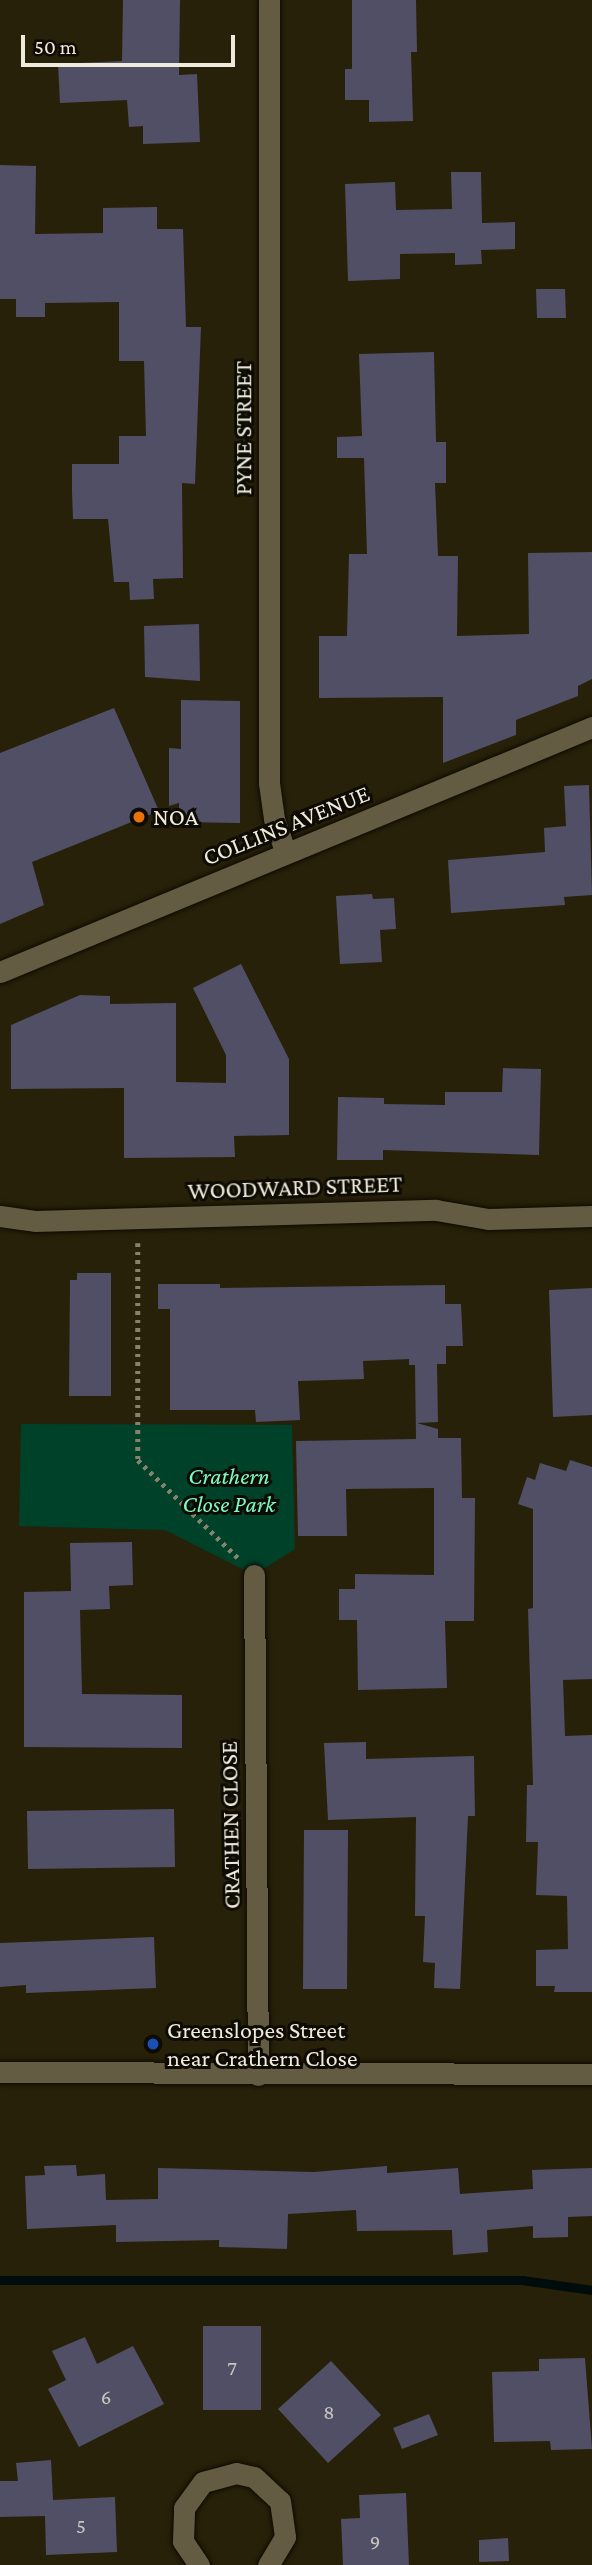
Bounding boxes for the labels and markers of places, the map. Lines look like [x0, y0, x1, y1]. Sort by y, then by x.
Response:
place label: NOA [153, 803, 198, 831]
marker: NOA [131, 809, 147, 825]
place label: Greenslopes Street near Crathern Close [167, 2016, 358, 2072]
marker: Greenslopes Street near Crathern Close [145, 2036, 161, 2052]

